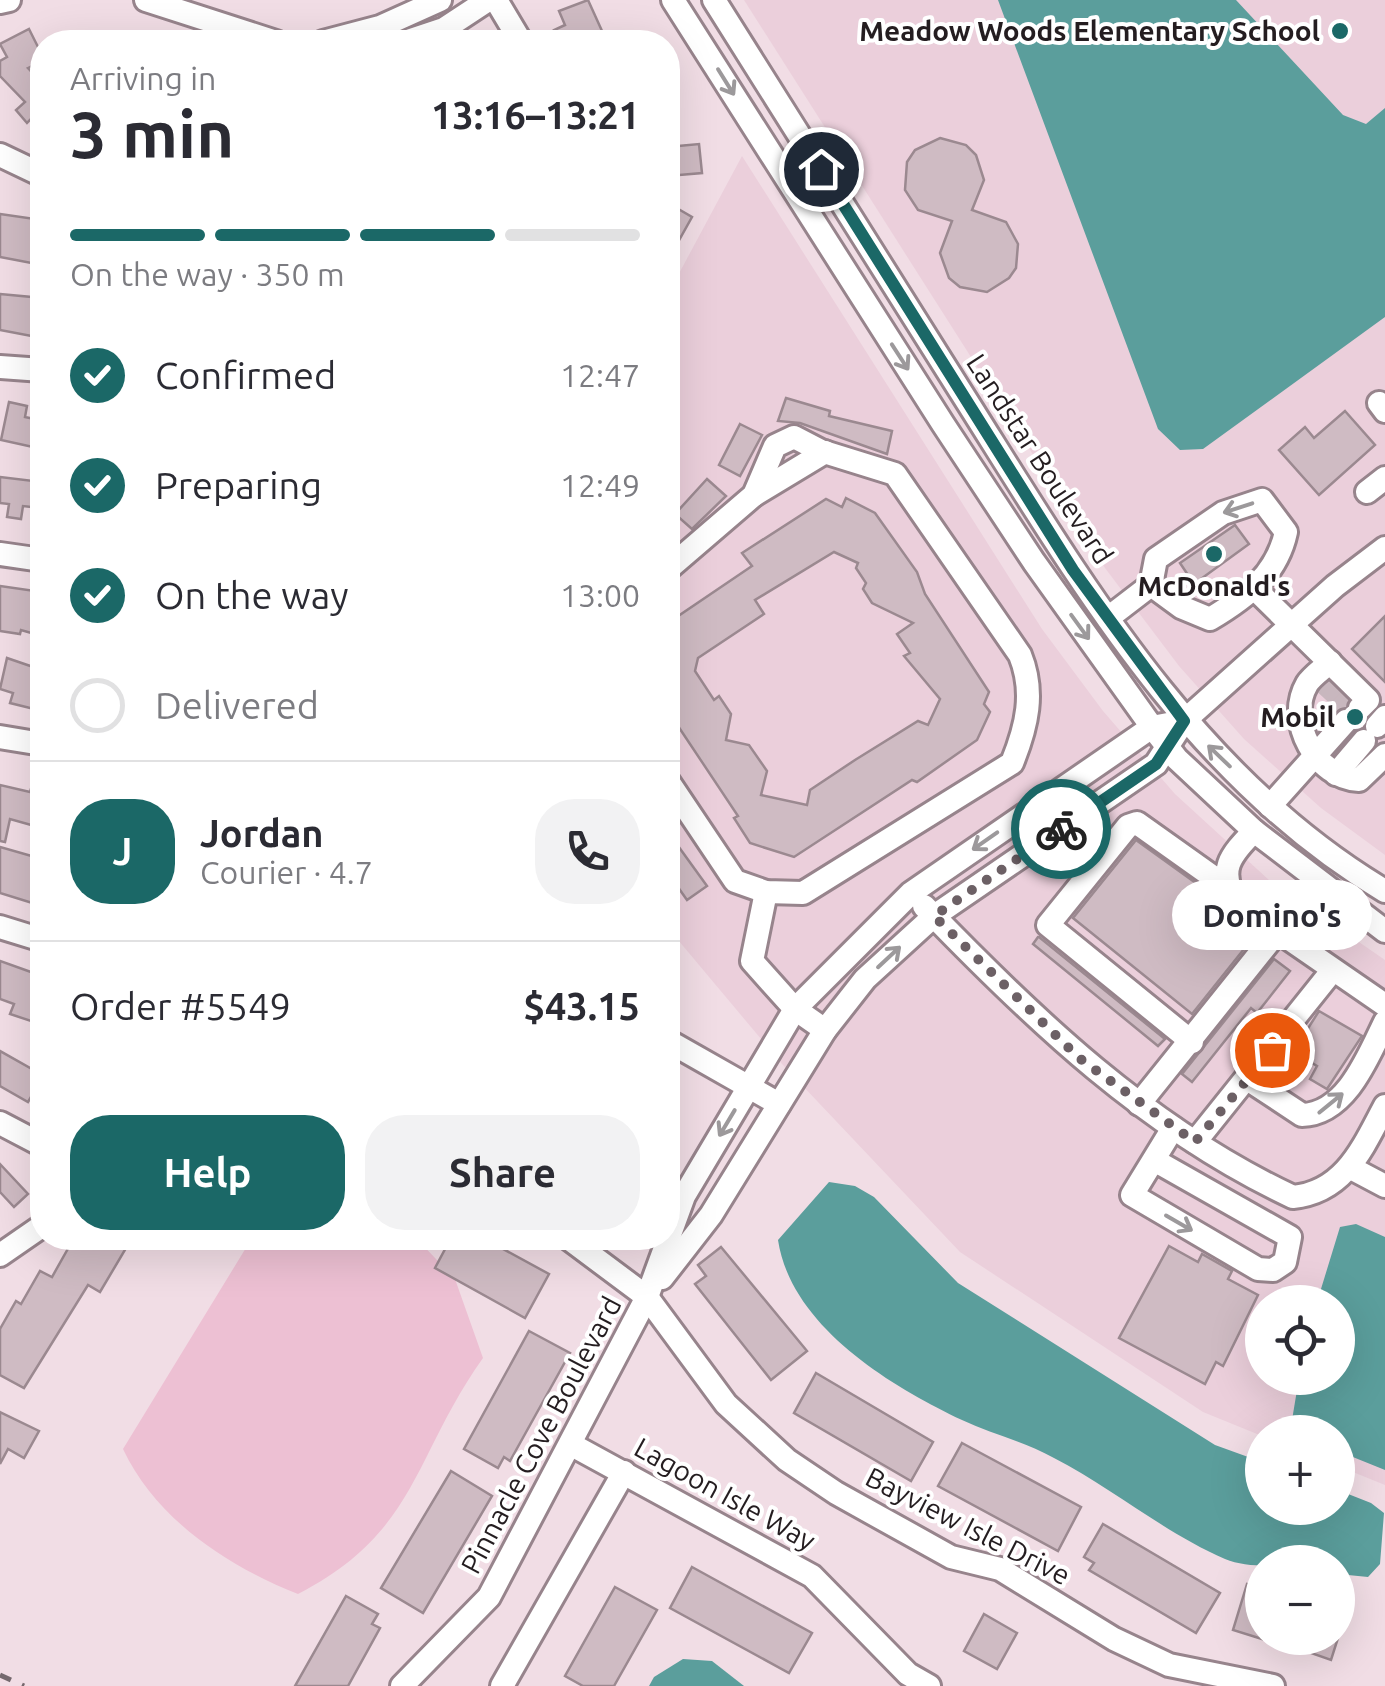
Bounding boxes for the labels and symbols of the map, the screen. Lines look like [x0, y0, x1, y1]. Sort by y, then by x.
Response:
place label: Meadow Woods Elementary School [859, 15, 1320, 46]
marker: Meadow Woods Elementary School [1329, 20, 1351, 42]
one-way arrow [716, 67, 736, 96]
pin [779, 127, 864, 212]
one-way arrow [890, 342, 910, 370]
street label: Landstar Boulevard [961, 348, 1120, 569]
one-way arrow [1223, 500, 1255, 518]
marker: McDonald's [1203, 543, 1225, 565]
place label: McDonald's [1138, 570, 1290, 601]
one-way arrow [1069, 613, 1090, 640]
place label: Mobil [1260, 701, 1335, 732]
marker: Mobil [1344, 706, 1366, 728]
one-way arrow [1207, 745, 1231, 769]
courier [1011, 779, 1111, 879]
one-way arrow [972, 830, 999, 851]
callout: Domino's [1172, 880, 1372, 950]
one-way arrow [876, 946, 901, 969]
pin [1230, 1008, 1315, 1093]
one-way arrow [1317, 1092, 1344, 1114]
one-way arrow [717, 1108, 737, 1137]
one-way arrow [1165, 1213, 1193, 1233]
street label: Pinnacle Cove Boulevard [454, 1291, 627, 1578]
street label: Lagoon Isle Way [630, 1431, 821, 1556]
street label: Bayview Isle Drive [861, 1461, 1075, 1590]

